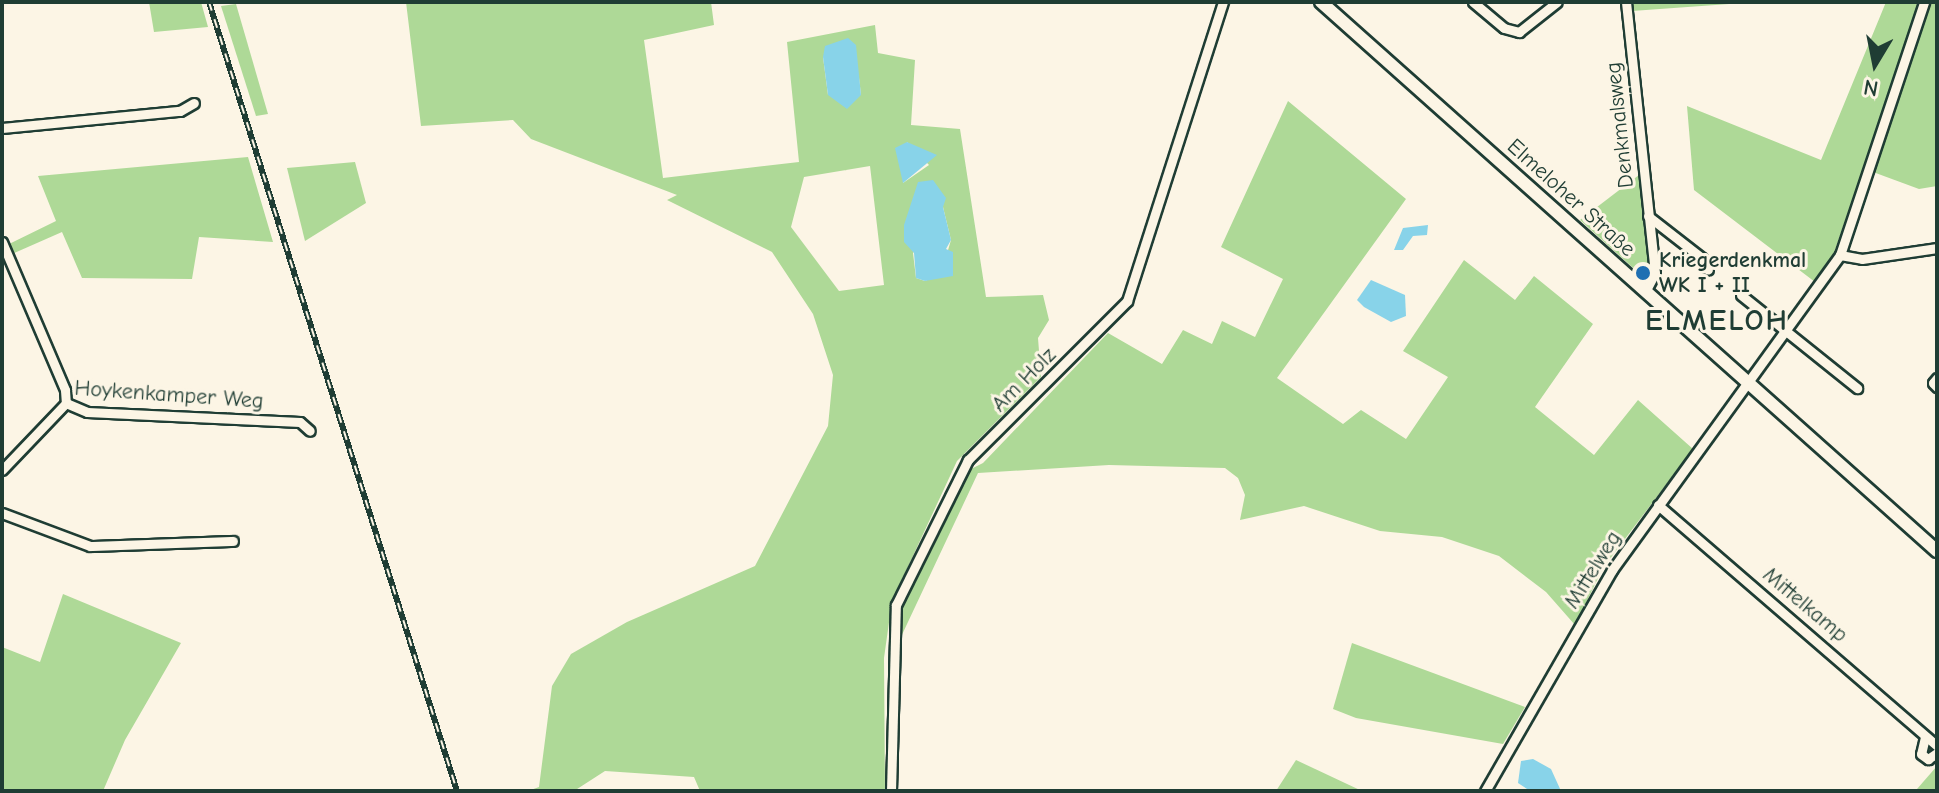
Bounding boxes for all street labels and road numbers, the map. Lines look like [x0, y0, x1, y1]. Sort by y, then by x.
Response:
street label: Denkmalsweg [1600, 61, 1640, 189]
street label: Elmeloher Straße [1501, 134, 1641, 262]
street label: Am Holz [986, 342, 1062, 418]
street label: Hoykenkamper Weg [74, 375, 264, 415]
street label: Mittelweg [1559, 526, 1627, 614]
street label: Mittelkamp [1757, 562, 1853, 648]

